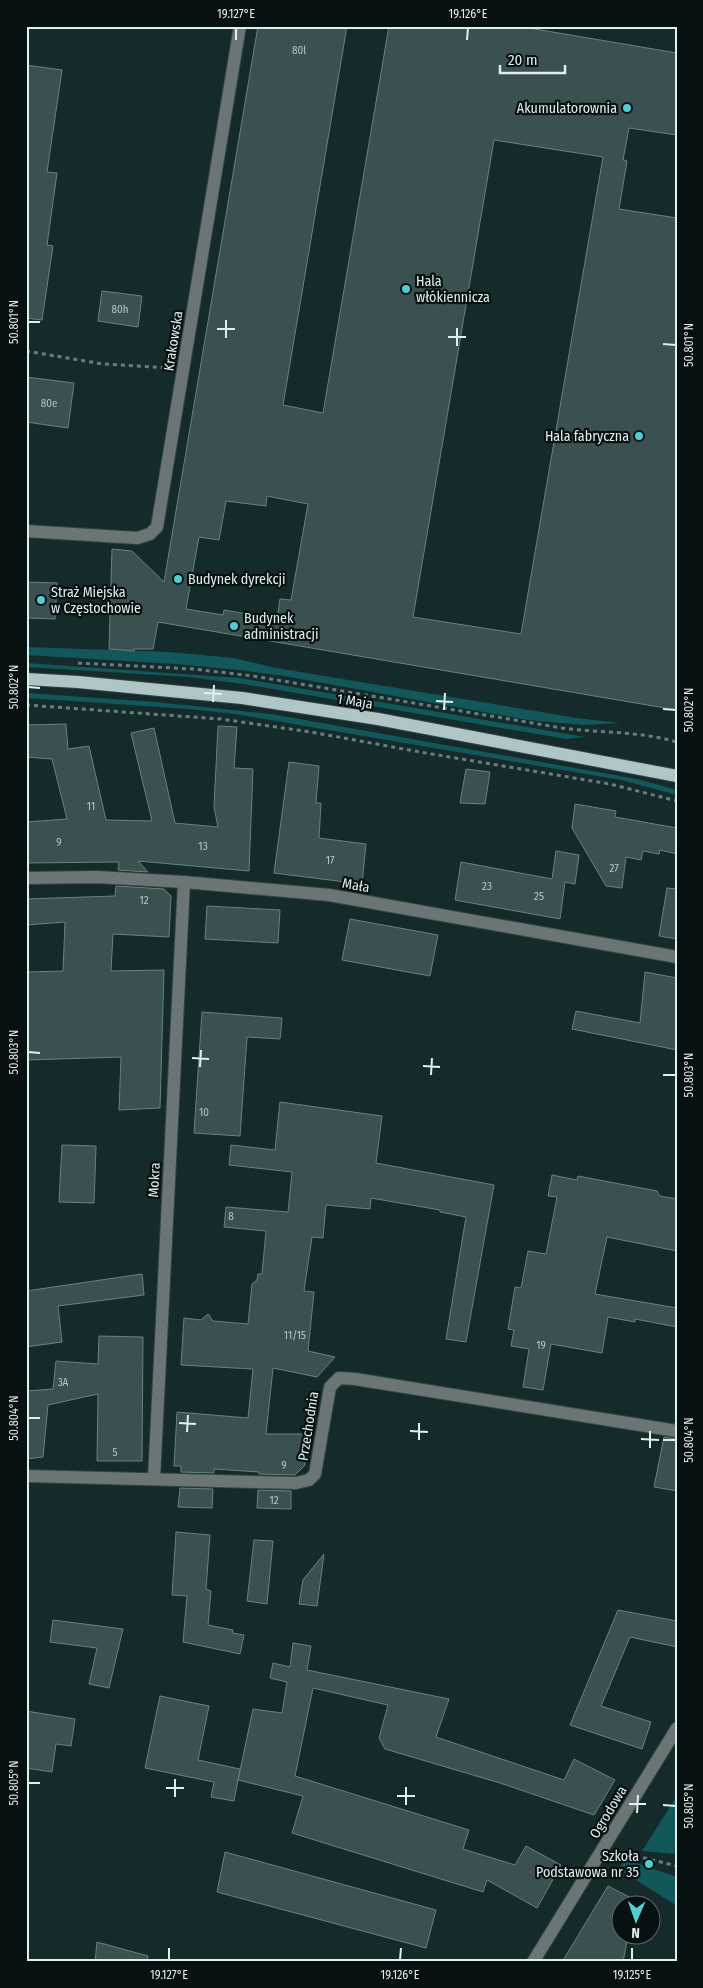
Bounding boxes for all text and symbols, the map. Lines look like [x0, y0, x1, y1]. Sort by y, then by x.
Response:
text: 19.127°E [217, 7, 255, 21]
text: 19.126°E [449, 7, 488, 21]
scale bar [500, 42, 566, 74]
house number: 80l [292, 44, 306, 57]
text: 20 m [508, 51, 538, 69]
place label: Akumulatorownia [517, 100, 617, 117]
marker: Akumulatorownia [621, 102, 633, 114]
place label: Hala włókiennicza [416, 273, 490, 306]
marker: Hala włókiennicza [400, 283, 412, 295]
text: 50.801°N [7, 300, 21, 344]
house number: 80h [111, 303, 129, 316]
street label: Krakowska [160, 310, 187, 372]
text: 50.801°N [682, 323, 696, 367]
house number: 80e [41, 397, 57, 410]
place label: Hala fabryczna [545, 428, 629, 445]
marker: Hala fabryczna [633, 430, 645, 442]
place label: Budynek dyrekcji [188, 571, 285, 588]
marker: Budynek dyrekcji [172, 573, 184, 585]
place label: Straż Miejska w Częstochowie [51, 584, 141, 617]
marker: Straż Miejska w Częstochowie [35, 594, 47, 606]
place label: Budynek administracji [244, 610, 318, 643]
marker: Budynek administracji [228, 620, 240, 632]
text: 50.802°N [7, 665, 21, 709]
text: 50.802°N [682, 688, 696, 732]
street label: 1 Maja [336, 690, 374, 713]
house number: 11 [87, 800, 95, 813]
house number: 9 [56, 836, 62, 849]
house number: 13 [198, 840, 208, 853]
house number: 17 [326, 854, 335, 867]
house number: 27 [609, 862, 619, 875]
street label: Mała [341, 875, 371, 896]
house number: 23 [482, 880, 492, 893]
house number: 25 [534, 890, 544, 903]
house number: 12 [139, 894, 149, 907]
text: 50.803°N [7, 1030, 21, 1074]
text: 50.803°N [682, 1053, 696, 1097]
house number: 10 [199, 1106, 209, 1119]
street label: Mokra [145, 1162, 164, 1198]
house number: 8 [228, 1210, 234, 1223]
house number: 11/15 [284, 1329, 306, 1342]
house number: 19 [536, 1339, 546, 1352]
house number: 3A [58, 1376, 69, 1389]
street label: Przechodnia [295, 1390, 322, 1462]
text: 50.804°N [7, 1395, 21, 1441]
text: 50.804°N [682, 1417, 696, 1463]
house number: 5 [112, 1446, 118, 1459]
house number: 9 [281, 1459, 287, 1472]
house number: 12 [269, 1494, 279, 1507]
text: 50.805°N [7, 1761, 21, 1805]
street label: Ogrodowa [586, 1783, 631, 1841]
text: 50.805°N [682, 1784, 696, 1828]
place label: Szkoła Podstawowa nr 35 [536, 1848, 639, 1881]
marker: Szkoła Podstawowa nr 35 [643, 1858, 655, 1870]
north arrow [610, 1896, 660, 1946]
text: N [631, 1924, 640, 1941]
text: 19.127°E [150, 1968, 188, 1982]
text: 19.126°E [381, 1968, 420, 1982]
text: 19.125°E [613, 1968, 652, 1982]

